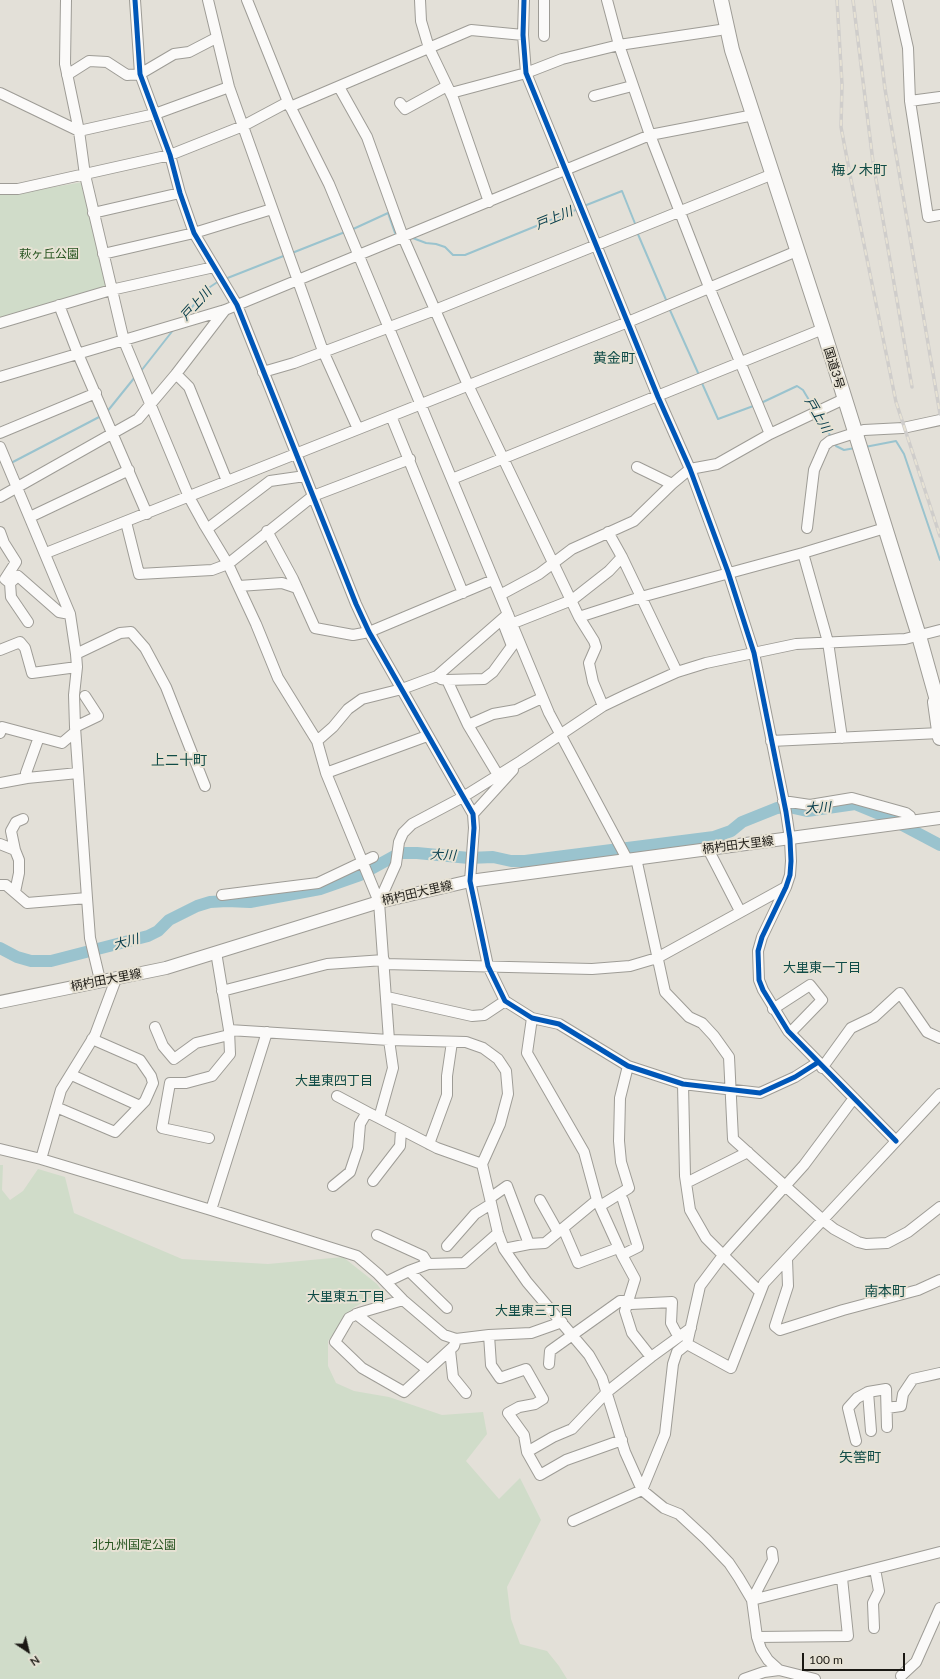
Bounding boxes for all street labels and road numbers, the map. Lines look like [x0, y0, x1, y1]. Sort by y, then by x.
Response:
street label: 国道3号 [821, 345, 847, 391]
street label: 柄杓田大里線 [701, 833, 775, 857]
street label: 柄杓田大里線 [380, 878, 454, 908]
street label: 柄杓田大里線 [69, 966, 143, 994]

